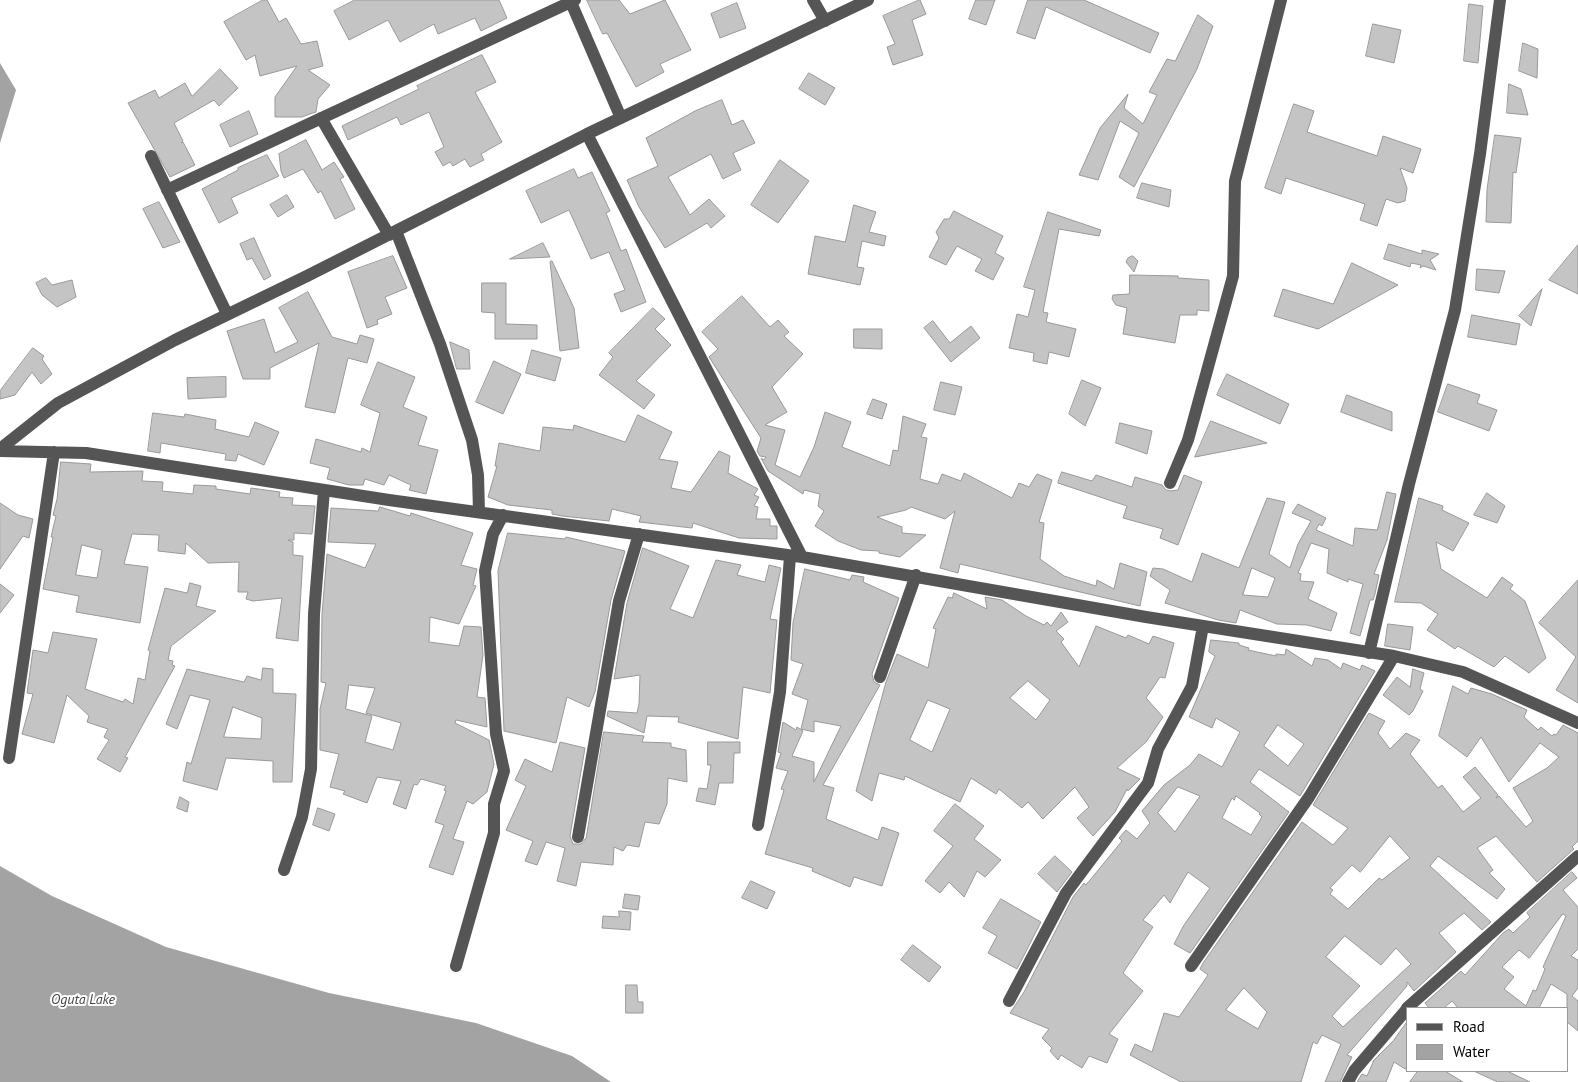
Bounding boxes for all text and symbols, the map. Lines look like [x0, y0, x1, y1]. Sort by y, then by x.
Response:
water label: Oguta Lake [51, 992, 115, 1008]
legend [1406, 1007, 1568, 1072]
text: Road [1453, 1017, 1485, 1036]
text: Water [1453, 1042, 1490, 1061]

